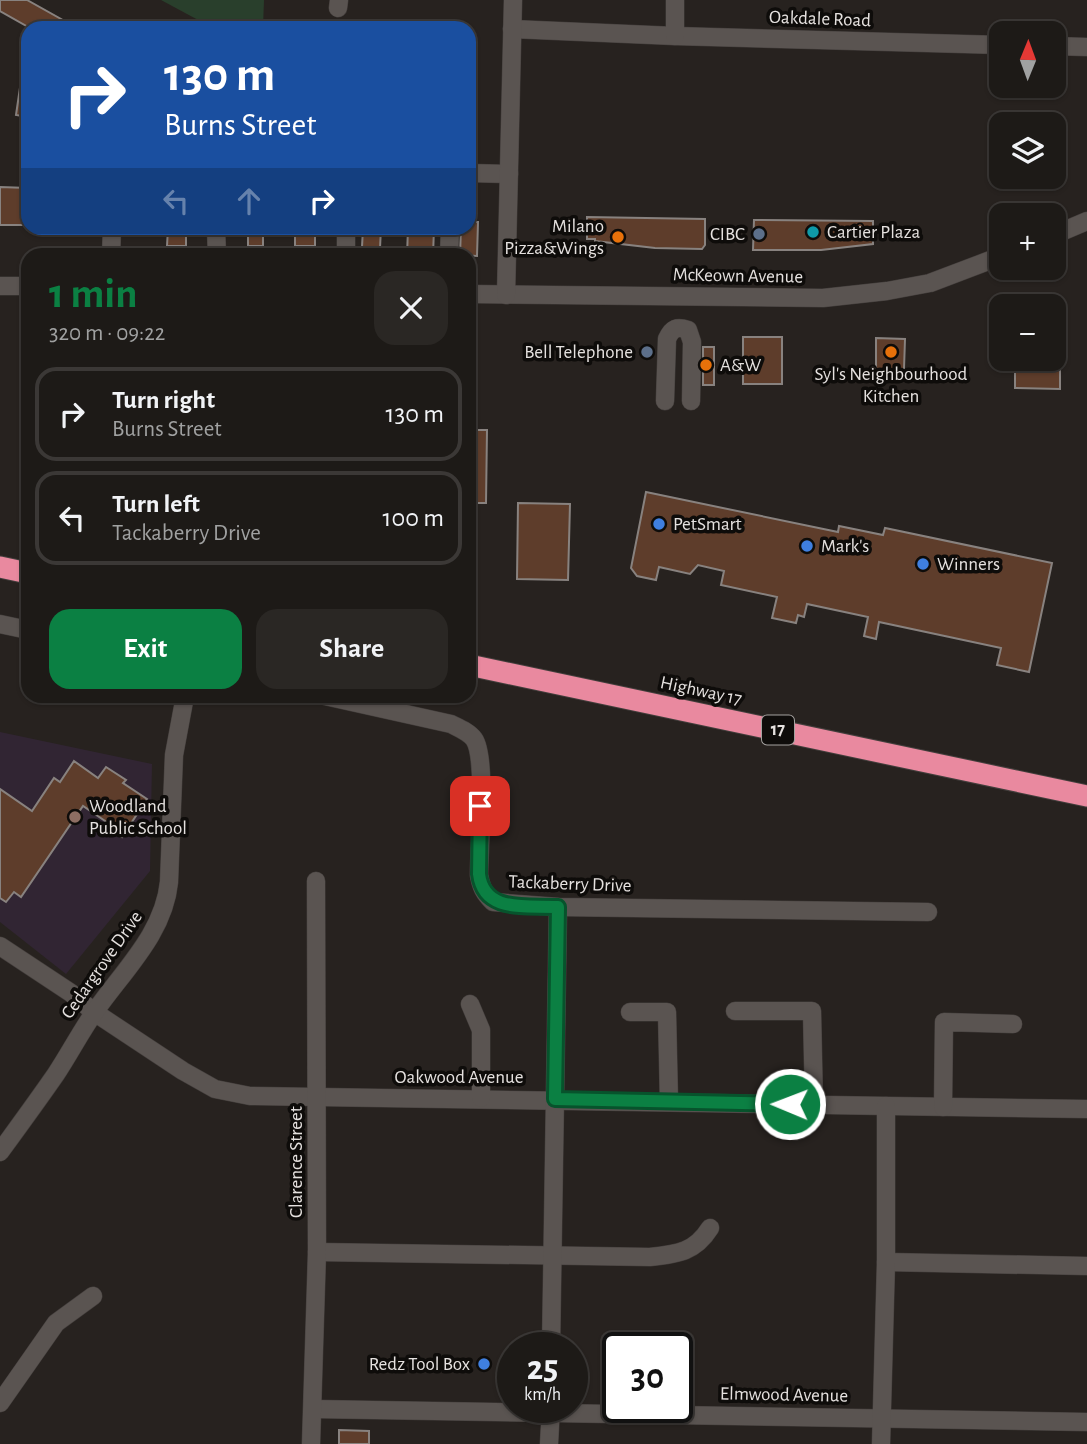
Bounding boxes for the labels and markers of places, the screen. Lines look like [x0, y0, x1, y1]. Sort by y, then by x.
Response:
place label: Milano Pizza&Wings [504, 217, 604, 258]
place label: Cartier Plaza [827, 223, 920, 242]
marker: Cartier Plaza [805, 224, 821, 240]
place label: CIBC [710, 225, 745, 244]
marker: CIBC [751, 226, 767, 242]
marker: Milano Pizza&Wings [610, 229, 626, 245]
place label: Bell Telephone [524, 343, 633, 362]
marker: Bell Telephone [639, 344, 655, 360]
marker: Syl's Neighbourhood Kitchen [883, 344, 899, 360]
place label: A&W [720, 356, 761, 375]
marker: A&W [698, 357, 714, 373]
place label: Syl's Neighbourhood Kitchen [815, 365, 968, 406]
place label: PetSmart [673, 515, 742, 534]
marker: PetSmart [651, 516, 667, 532]
place label: Mark's [821, 537, 869, 556]
marker: Mark's [799, 538, 815, 554]
place label: Winners [937, 555, 1000, 574]
marker: Winners [915, 556, 931, 572]
pin [450, 776, 510, 836]
place label: Woodland Public School [89, 797, 187, 838]
marker: Woodland Public School [67, 809, 83, 825]
place label: Redz Tool Box [369, 1355, 470, 1374]
marker: Redz Tool Box [476, 1356, 492, 1372]

